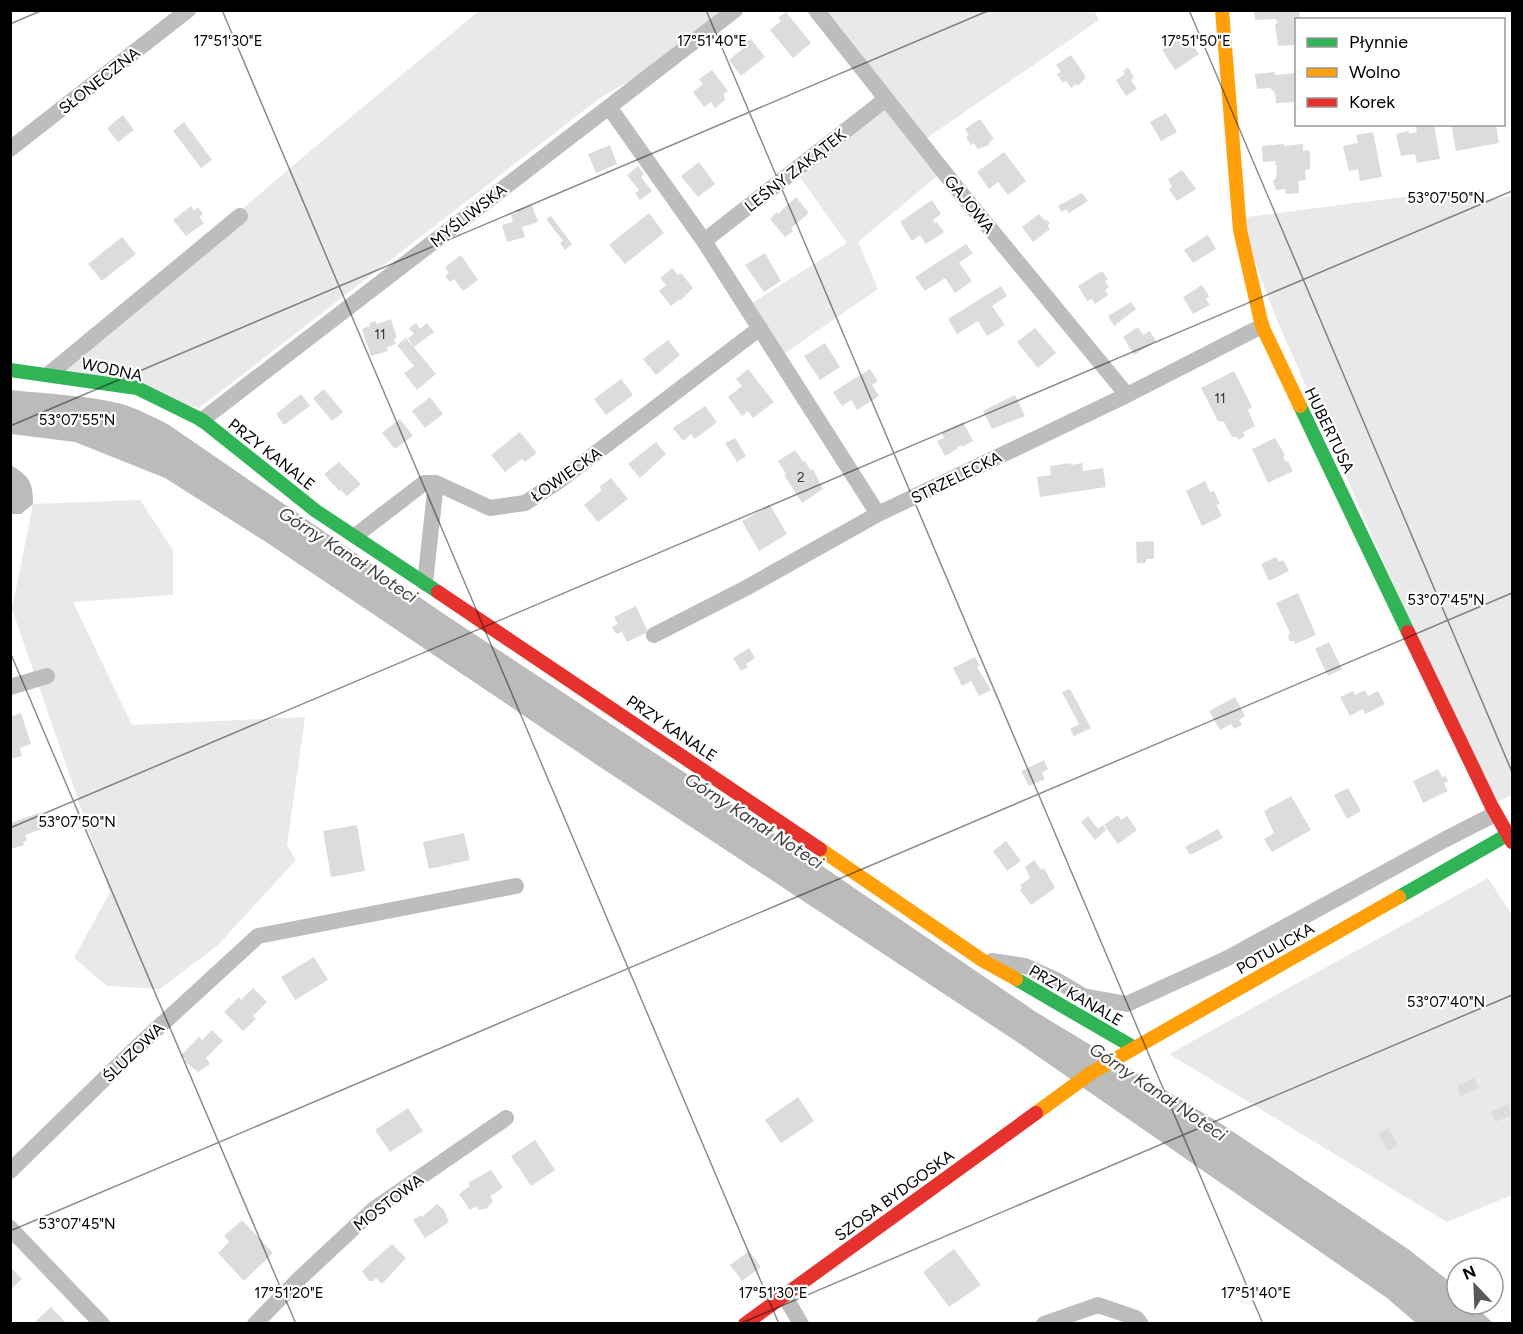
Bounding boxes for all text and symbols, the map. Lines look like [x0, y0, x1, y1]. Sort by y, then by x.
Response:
legend [1295, 18, 1505, 126]
text: Płynnie [1349, 31, 1408, 53]
text: 17°51'30"E [193, 32, 263, 50]
text: 17°51'40"E [677, 32, 747, 50]
text: 17°51'50"E [1161, 32, 1231, 50]
street label: SŁONECZNA [55, 43, 144, 118]
text: Wolno [1349, 61, 1400, 83]
text: Korek [1349, 91, 1395, 113]
street label: LEŚNY ZAKĄTEK [741, 125, 850, 216]
street label: GAJOWA [940, 172, 999, 237]
street label: MYŚLIWSKA [426, 180, 510, 251]
text: 53°07'50"N [1407, 189, 1485, 207]
house number: 11 [374, 326, 386, 343]
street label: WODNA [80, 354, 144, 385]
street label: HUBERTUSA [1301, 384, 1359, 476]
house number: 11 [1214, 390, 1226, 407]
text: 53°07'55"N [39, 411, 115, 429]
street label: PRZY KANALE [225, 415, 319, 494]
street label: ŁOWIECKA [527, 443, 605, 506]
street label: STRZELECKA [908, 447, 1005, 508]
house number: 2 [797, 469, 805, 486]
water label: Górny Kanał Noteci [275, 502, 422, 608]
text: 53°07'45"N [1407, 591, 1485, 609]
street label: PRZY KANALE [623, 691, 720, 766]
water label: Górny Kanał Noteci [681, 768, 828, 874]
text: 53°07'50"N [38, 813, 116, 831]
street label: POTULICKA [1233, 919, 1318, 978]
street label: PRZY KANALE [1026, 961, 1126, 1030]
text: 53°07'40"N [1407, 993, 1485, 1011]
street label: ŚLUZOWA [99, 1018, 168, 1086]
water label: Górny Kanał Noteci [1085, 1038, 1231, 1147]
street label: SZOSA BYDGOSKA [831, 1146, 958, 1245]
street label: MOSTOWA [350, 1170, 427, 1235]
text: 53°07'45"N [38, 1215, 116, 1233]
north arrow [1445, 1256, 1505, 1316]
text: N [1460, 1261, 1479, 1284]
text: 17°51'20"E [254, 1284, 324, 1302]
text: 17°51'30"E [738, 1284, 808, 1302]
text: 17°51'40"E [1221, 1284, 1291, 1302]

